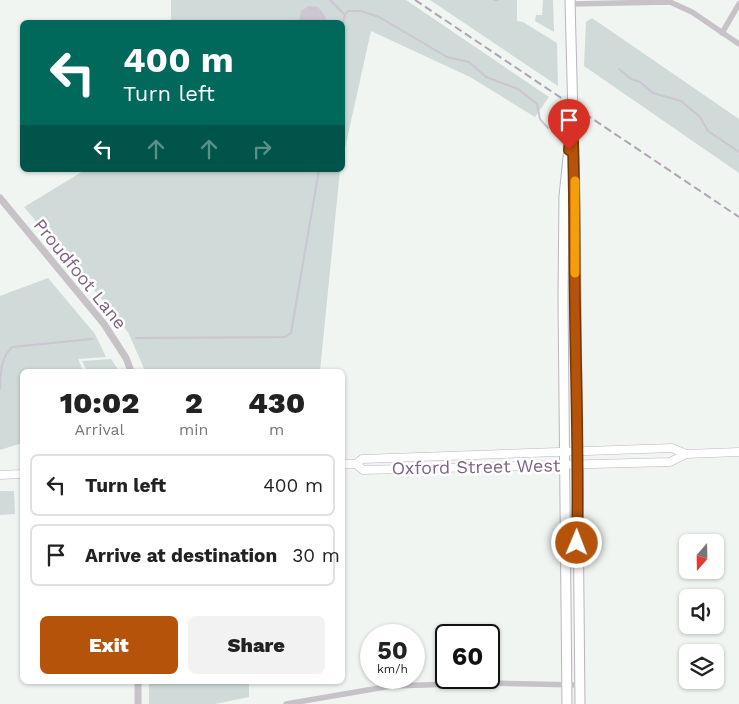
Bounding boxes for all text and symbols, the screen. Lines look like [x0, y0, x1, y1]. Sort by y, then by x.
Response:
text: 400 m [123, 39, 234, 81]
icon: left [40, 40, 105, 105]
text: Turn left [123, 81, 215, 106]
pin [548, 99, 590, 150]
icon: arrive [555, 106, 583, 134]
icon: left [89, 135, 117, 163]
icon: ahead [142, 135, 170, 163]
icon: ahead [195, 135, 223, 163]
icon: right [248, 135, 276, 163]
street label: Proudfoot Lane [30, 214, 131, 333]
text: 10:02 [60, 385, 139, 420]
text: 2 [185, 385, 203, 420]
text: 430 [248, 385, 305, 420]
text: Arrival [75, 420, 124, 439]
text: min [179, 420, 208, 439]
text: m [269, 420, 284, 439]
street label: Oxford Street West [391, 455, 561, 478]
icon: left [42, 471, 70, 499]
text: Turn left [85, 474, 166, 497]
text: 400 m [263, 474, 323, 497]
position arrow [550, 516, 602, 568]
north arrow [679, 534, 724, 579]
map controls [679, 534, 724, 689]
icon: arrive [42, 541, 70, 569]
text: Arrive at destination [85, 544, 277, 567]
text: 30 m [292, 544, 340, 567]
button: sound [679, 589, 724, 634]
button: Exit [40, 616, 178, 674]
button: Share [188, 616, 325, 674]
speed limit sign: 60 [435, 624, 500, 689]
text: 50 [377, 636, 408, 665]
button: layers [679, 644, 724, 689]
text: km/h [377, 662, 408, 676]

